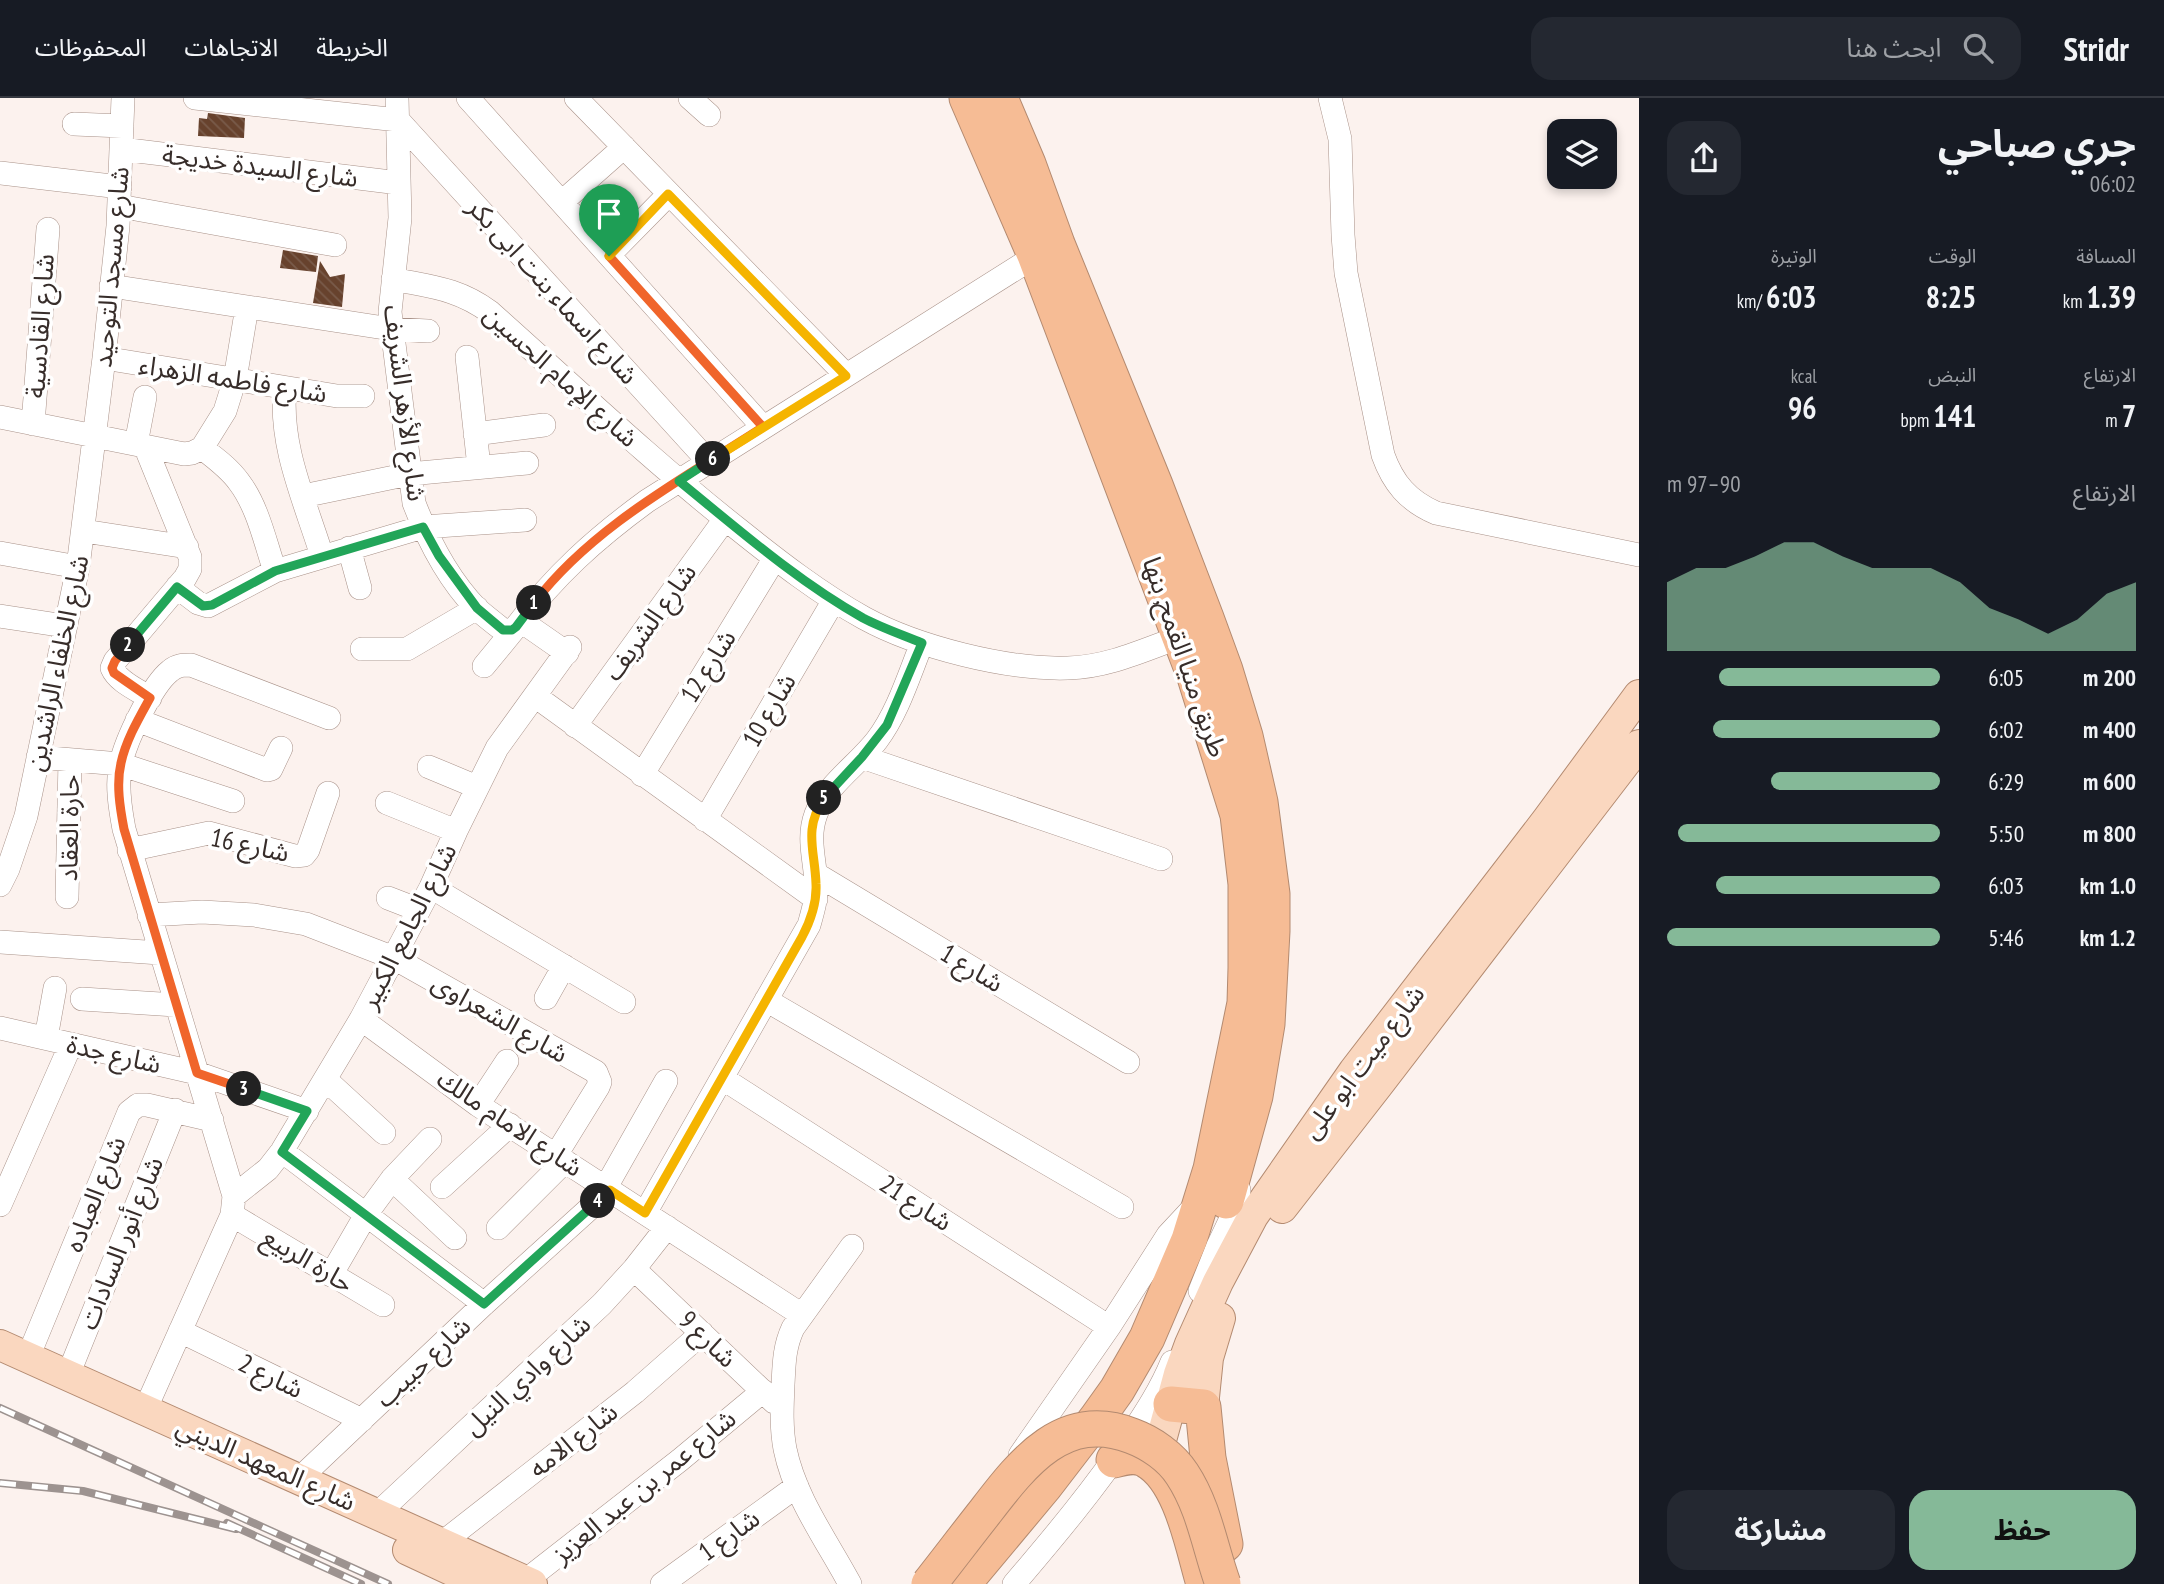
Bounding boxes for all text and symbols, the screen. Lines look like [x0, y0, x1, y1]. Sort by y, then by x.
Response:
search box [1531, 17, 2021, 80]
text: Stridr [2063, 27, 2129, 70]
icon: search [1959, 29, 1997, 67]
text: ابحث هنا [1846, 31, 1941, 64]
text: المحفوظات [35, 32, 146, 63]
text: الاتجاهات [184, 32, 278, 63]
text: الخريطة [316, 32, 388, 63]
text: جري صباحي [1938, 118, 2136, 167]
map controls [1547, 119, 1617, 189]
button: layers [1547, 119, 1617, 189]
button: share [1667, 121, 1741, 195]
street label: شارع السيدة خديجة [160, 137, 360, 197]
street label: شارع مسجد التوحيد [85, 165, 139, 369]
text: 06:02 [2090, 169, 2136, 198]
pin [579, 184, 639, 256]
street label: شارع اسماء بنت ابى بكر [458, 190, 646, 393]
icon: arrive [590, 195, 628, 233]
text: الوتيرة [1771, 244, 1817, 268]
text: الوقت [1929, 244, 1976, 268]
text: المسافة [2076, 244, 2136, 268]
street label: شارع القادسية [18, 253, 64, 400]
text: 6:03 [1766, 277, 1817, 316]
text: 8:25 [1926, 277, 1976, 316]
text: 1.39 [2087, 277, 2136, 316]
text: /km [1737, 289, 1766, 313]
text: km [2063, 289, 2087, 313]
street label: شارع الإمام الحسين [474, 297, 646, 457]
street label: شارع الأزهر الشريف [374, 303, 434, 503]
street label: شارع فاطمه الزهراء [136, 347, 329, 413]
text: النبض [1928, 363, 1976, 387]
text: الارتفاع [2084, 363, 2136, 387]
text: kcal [1791, 364, 1817, 388]
text: 96 [1788, 388, 1817, 427]
text: 141 [1933, 396, 1976, 435]
text: 7 [2122, 396, 2136, 435]
text: bpm [1900, 408, 1933, 432]
text: m [2105, 408, 2122, 432]
pin: 6 [696, 442, 730, 476]
text: 6 [708, 446, 717, 470]
text: 90–97 m [1667, 469, 1740, 498]
text: الارتفاع [2073, 478, 2136, 507]
street label: شارع الخلفاء الراشدين [18, 552, 98, 774]
street label: طريق منيا القمح, بنها [1132, 552, 1235, 763]
street label: شارع الشريف [596, 557, 706, 689]
pin: 1 [516, 586, 552, 620]
text: 1 [529, 590, 538, 614]
street label: شارع 12 [672, 623, 745, 710]
pin: 2 [110, 628, 146, 662]
text: 2 [123, 632, 132, 656]
text: 6:05 [1988, 663, 2024, 692]
text: 200 m [2083, 663, 2136, 692]
street label: شارع 10 [734, 667, 805, 754]
text: 6:02 [1988, 715, 2024, 744]
text: 400 m [2083, 715, 2136, 744]
text: 6:29 [1988, 767, 2024, 796]
text: 600 m [2083, 767, 2136, 796]
street label: حارة العقاد [51, 774, 86, 882]
pin: 5 [806, 780, 842, 816]
text: 5 [819, 785, 828, 809]
text: 5:50 [1988, 819, 2024, 848]
text: 800 m [2083, 819, 2136, 848]
street label: شارع 16 [207, 820, 292, 872]
street label: شارع الجامع الكبير [351, 838, 467, 1017]
text: 6:03 [1988, 871, 2024, 900]
text: 1.0 km [2080, 871, 2136, 900]
text: 5:46 [1988, 923, 2024, 952]
text: 1.2 km [2080, 923, 2136, 952]
street label: شارع 1 [933, 936, 1010, 1002]
street label: شارع الشعراوى [425, 965, 574, 1072]
street label: شارع ميت ابو على [1294, 978, 1434, 1147]
street label: شارع جدة [63, 1027, 165, 1083]
street label: شارع الامام مالك [429, 1062, 589, 1187]
pin: 3 [226, 1072, 262, 1107]
text: 3 [239, 1076, 248, 1100]
street label: شارع العباده [56, 1131, 135, 1258]
street label: شارع أنور السادات [71, 1151, 173, 1335]
street label: شارع 21 [872, 1167, 959, 1241]
pin: 4 [580, 1184, 616, 1218]
text: 4 [593, 1188, 602, 1212]
street label: حارة الربيع [255, 1220, 360, 1303]
street label: شارع 9 [670, 1303, 744, 1376]
street label: شارع وادي النيل [456, 1307, 600, 1445]
street label: شارع حبيب [368, 1309, 479, 1416]
street label: شارع 2 [232, 1346, 309, 1408]
street label: شارع الامه [522, 1395, 626, 1487]
street label: شارع عمر بن عبد العزيز [544, 1401, 744, 1573]
street label: شارع المعهد الديني [170, 1409, 361, 1522]
button: مشاركة [1667, 1490, 1895, 1570]
button: حفظ [1909, 1490, 2136, 1570]
street label: شارع 1 [692, 1501, 768, 1570]

